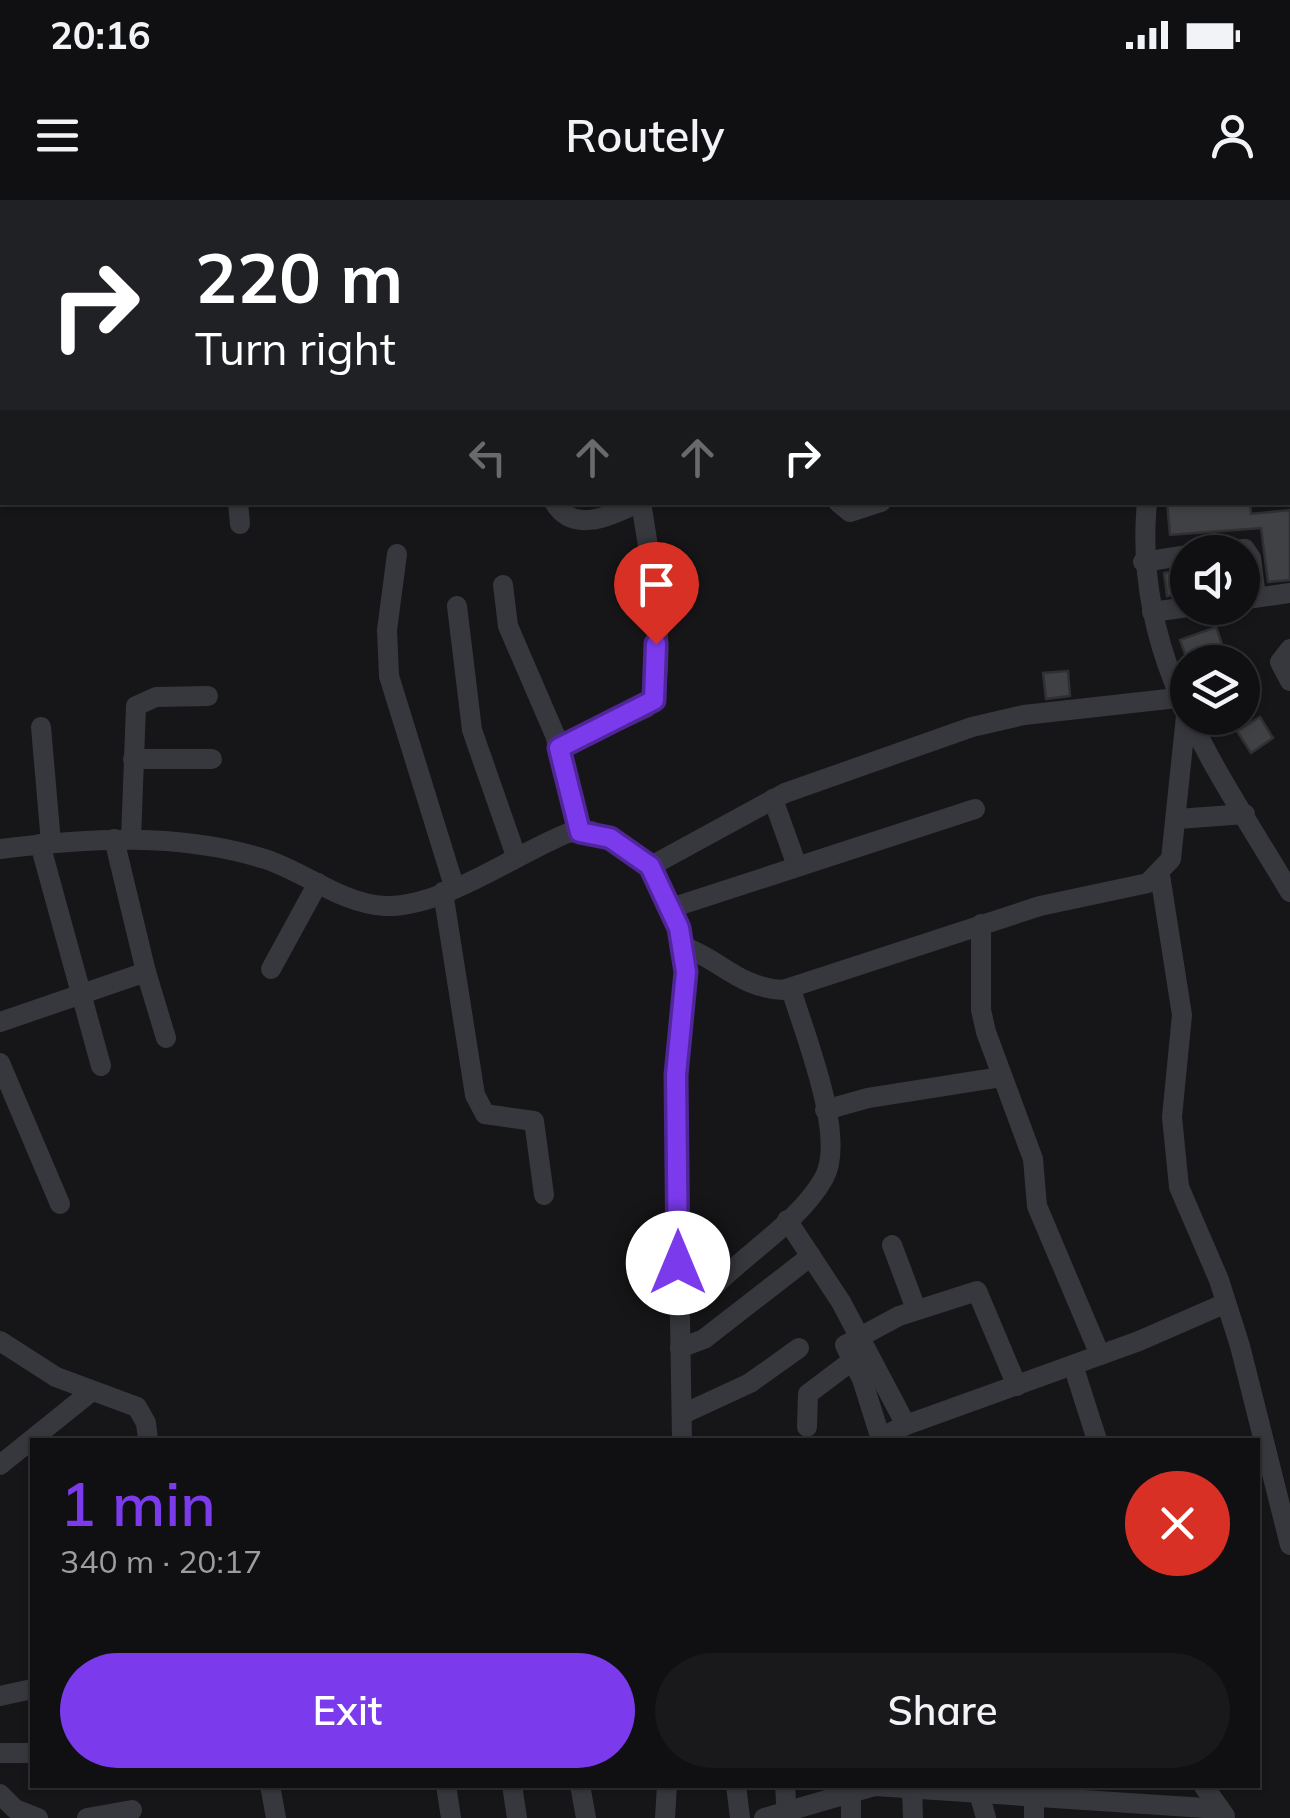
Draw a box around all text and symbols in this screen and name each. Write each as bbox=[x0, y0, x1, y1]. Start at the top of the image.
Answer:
text: 20:16 bbox=[50, 11, 151, 59]
text: Routely bbox=[565, 107, 725, 163]
icon: menu bbox=[30, 108, 85, 163]
icon: person bbox=[1205, 108, 1260, 163]
text: 220 m bbox=[195, 233, 403, 321]
icon: right bbox=[30, 240, 160, 370]
text: Turn right bbox=[195, 320, 396, 376]
icon: left bbox=[460, 430, 515, 485]
icon: ahead bbox=[565, 430, 620, 485]
icon: ahead bbox=[670, 430, 725, 485]
icon: right bbox=[775, 430, 830, 485]
map controls bbox=[1170, 535, 1260, 735]
button: sound bbox=[1170, 535, 1260, 625]
pin bbox=[614, 542, 699, 645]
icon: arrive bbox=[629, 557, 684, 612]
button: layers bbox=[1170, 645, 1260, 735]
position arrow bbox=[626, 1211, 730, 1315]
text: 1 min bbox=[60, 1466, 216, 1541]
button: close bbox=[1125, 1471, 1230, 1576]
text: 340 m · 20:17 bbox=[60, 1541, 262, 1581]
button: Exit bbox=[60, 1653, 635, 1768]
button: Share bbox=[655, 1653, 1230, 1768]

